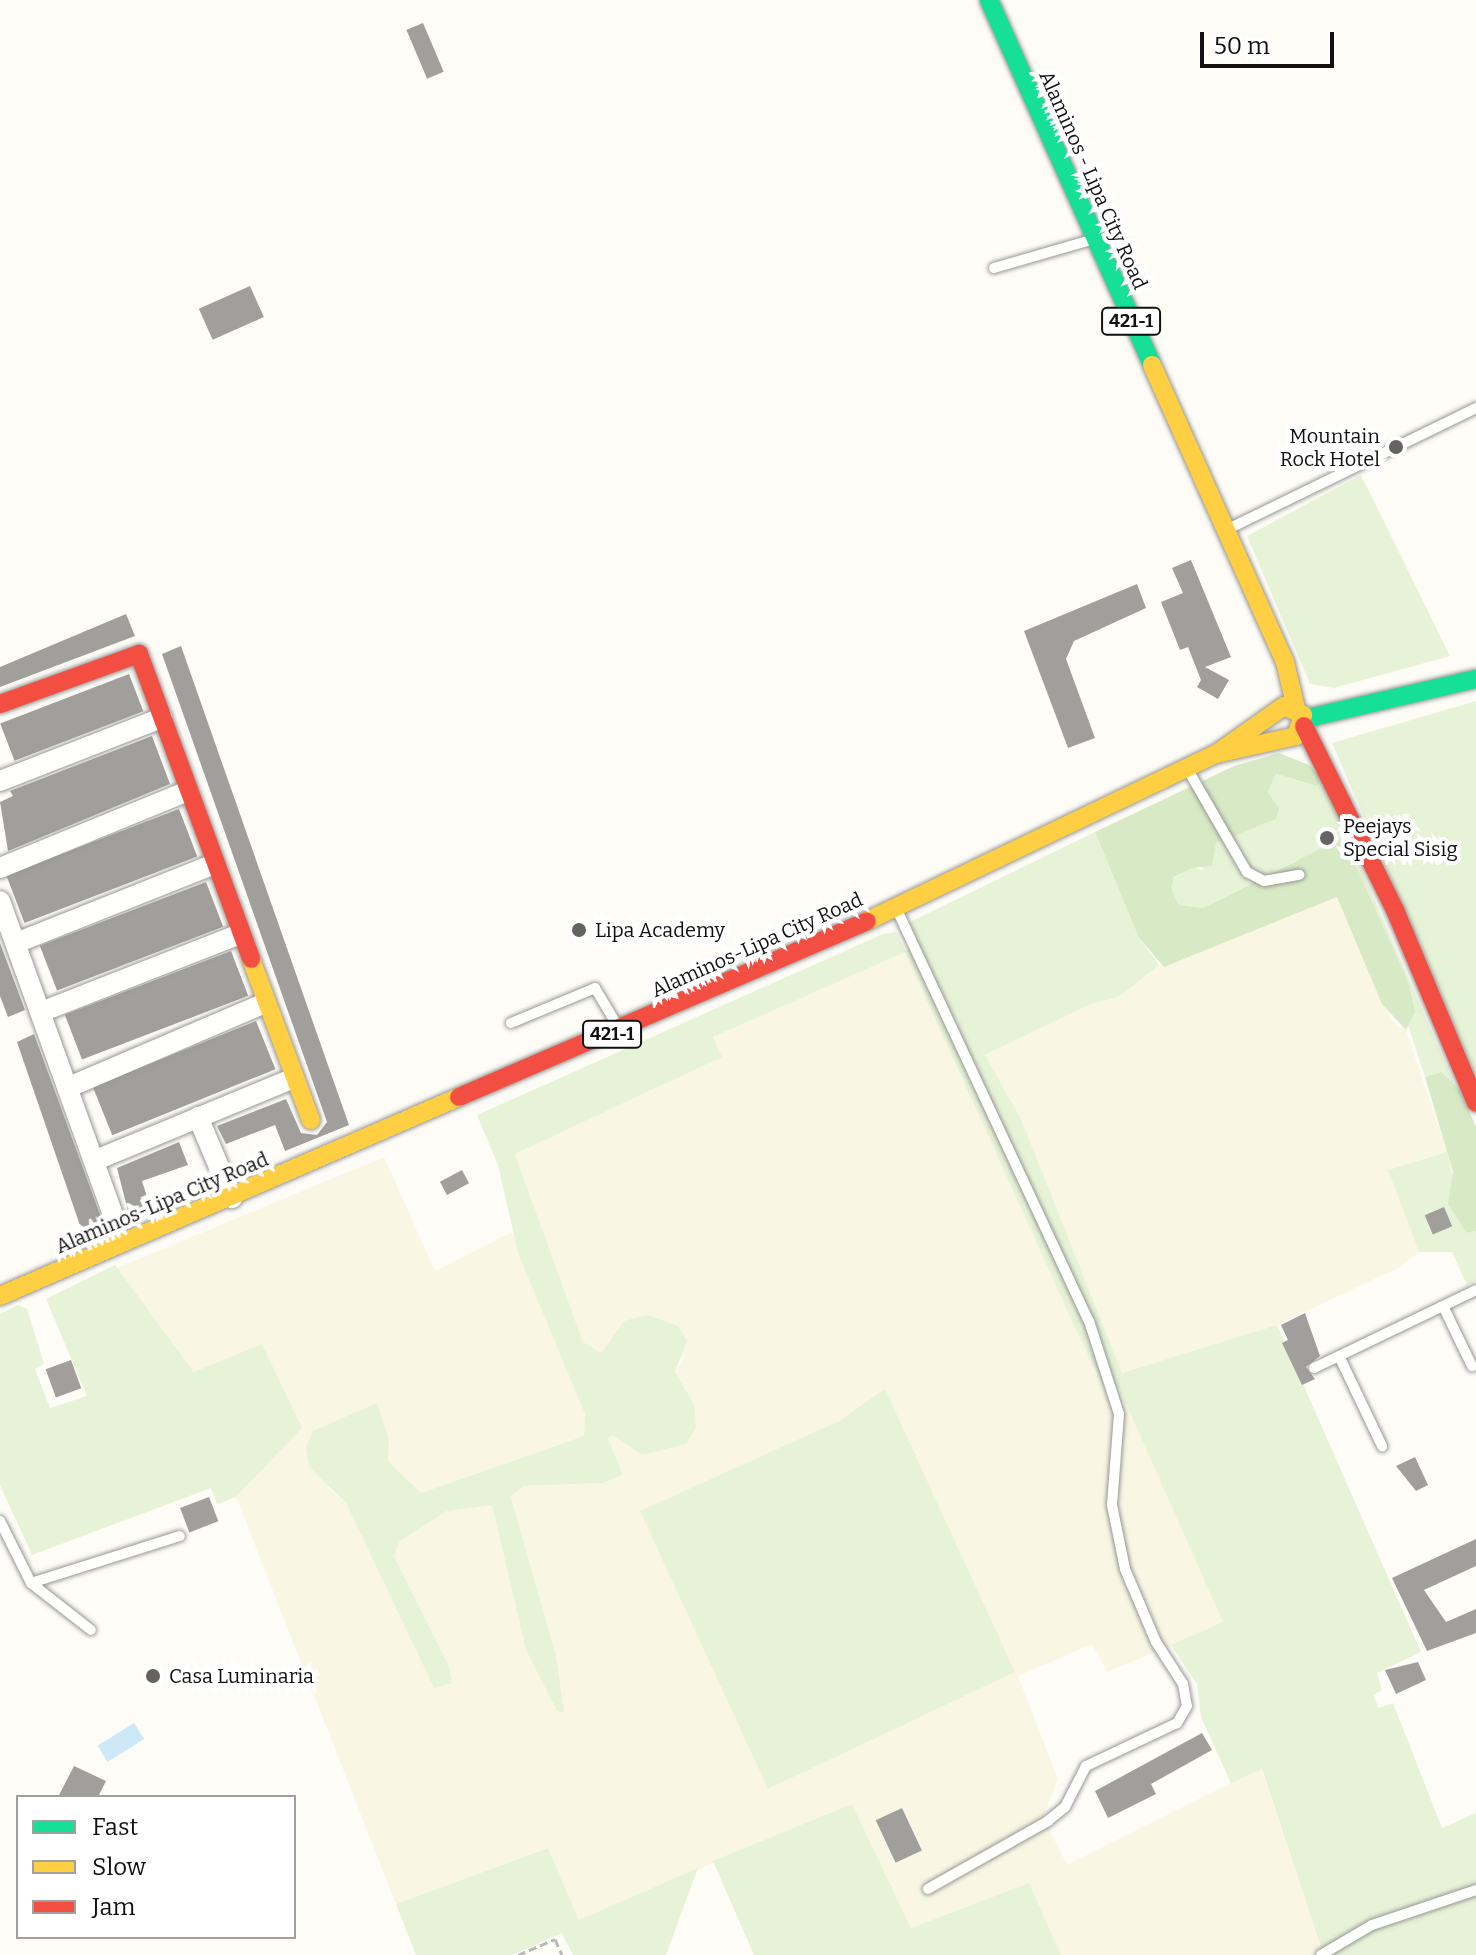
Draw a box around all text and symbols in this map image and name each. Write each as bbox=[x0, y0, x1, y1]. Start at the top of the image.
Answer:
scale bar bbox=[1204, 16, 1338, 66]
text: 50 m bbox=[1214, 32, 1270, 60]
street label: Alaminos - Lipa City Road bbox=[1034, 67, 1152, 293]
road number: 421-1 bbox=[1101, 307, 1161, 335]
place label: Mountain Rock Hotel bbox=[1280, 424, 1380, 471]
marker: Mountain Rock Hotel bbox=[1387, 438, 1405, 456]
place label: Peejays Special Sisig bbox=[1343, 814, 1458, 861]
marker: Peejays Special Sisig bbox=[1318, 829, 1336, 847]
street label: Alaminos-Lipa City Road bbox=[648, 888, 866, 1002]
place label: Lipa Academy bbox=[595, 918, 725, 942]
marker: Lipa Academy bbox=[570, 921, 588, 939]
road number: 421-1 bbox=[582, 1020, 642, 1048]
street label: Alaminos-Lipa City Road bbox=[52, 1147, 272, 1259]
place label: Casa Luminaria bbox=[169, 1664, 314, 1688]
marker: Casa Luminaria bbox=[144, 1667, 162, 1685]
legend bbox=[16, 1795, 296, 1939]
text: Fast bbox=[92, 1813, 138, 1841]
text: Slow bbox=[92, 1853, 146, 1881]
text: Jam bbox=[92, 1893, 135, 1921]

